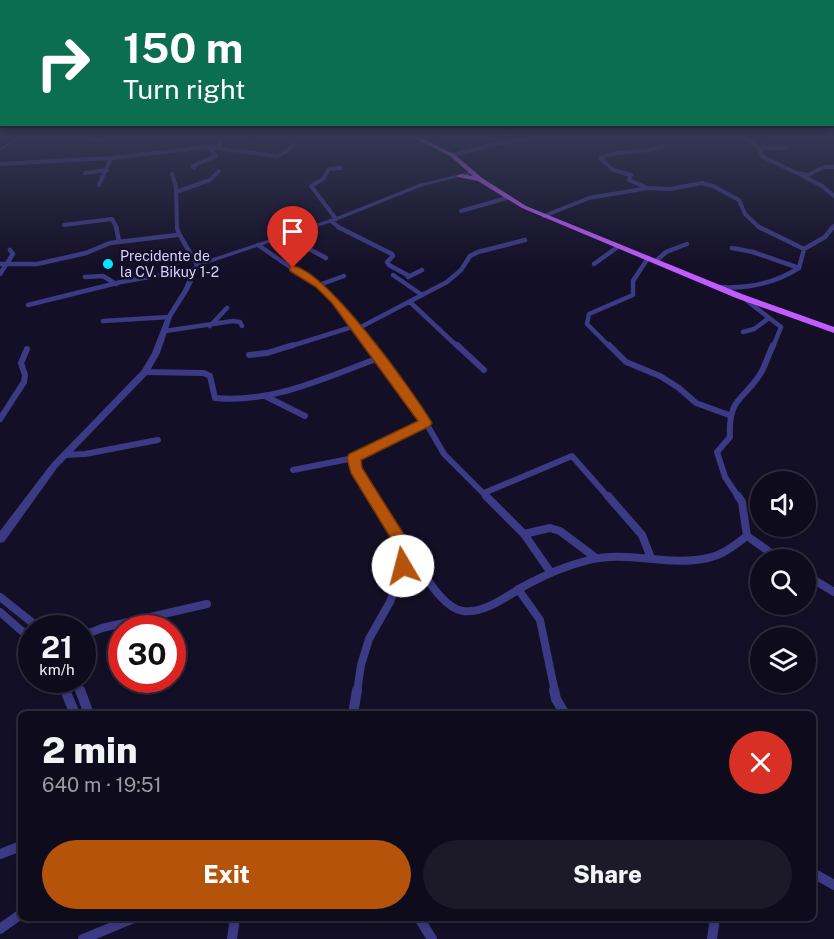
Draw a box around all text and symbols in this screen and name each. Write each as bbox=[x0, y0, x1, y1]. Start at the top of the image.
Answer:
text: 150 m bbox=[123, 23, 243, 72]
icon: right bbox=[24, 24, 102, 102]
text: Turn right bbox=[123, 73, 246, 105]
pin bbox=[267, 206, 318, 268]
icon: arrive bbox=[276, 215, 309, 248]
place label: Precidente de la CV. Bikuy 1-2 bbox=[120, 248, 219, 280]
marker: Precidente de la CV. Bikuy 1-2 bbox=[101, 257, 115, 271]
map controls bbox=[750, 471, 816, 693]
button: sound bbox=[750, 471, 816, 537]
position arrow bbox=[371, 534, 435, 598]
button: search bbox=[750, 549, 816, 615]
speed limit sign: 30 bbox=[108, 615, 186, 693]
button: layers bbox=[750, 627, 816, 693]
text: 21 bbox=[41, 629, 73, 665]
text: km/h bbox=[39, 661, 75, 678]
text: 2 min bbox=[42, 729, 138, 771]
button: close bbox=[729, 731, 792, 794]
text: 640 m · 19:51 bbox=[42, 773, 162, 797]
button: Exit bbox=[42, 840, 411, 909]
button: Share bbox=[423, 840, 792, 909]

